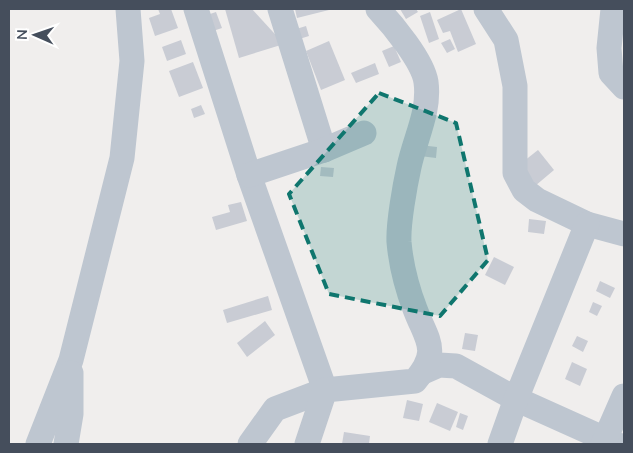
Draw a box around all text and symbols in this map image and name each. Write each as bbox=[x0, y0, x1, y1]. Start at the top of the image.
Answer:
north arrow bbox=[10, 10, 60, 60]
text: N bbox=[13, 29, 32, 40]

